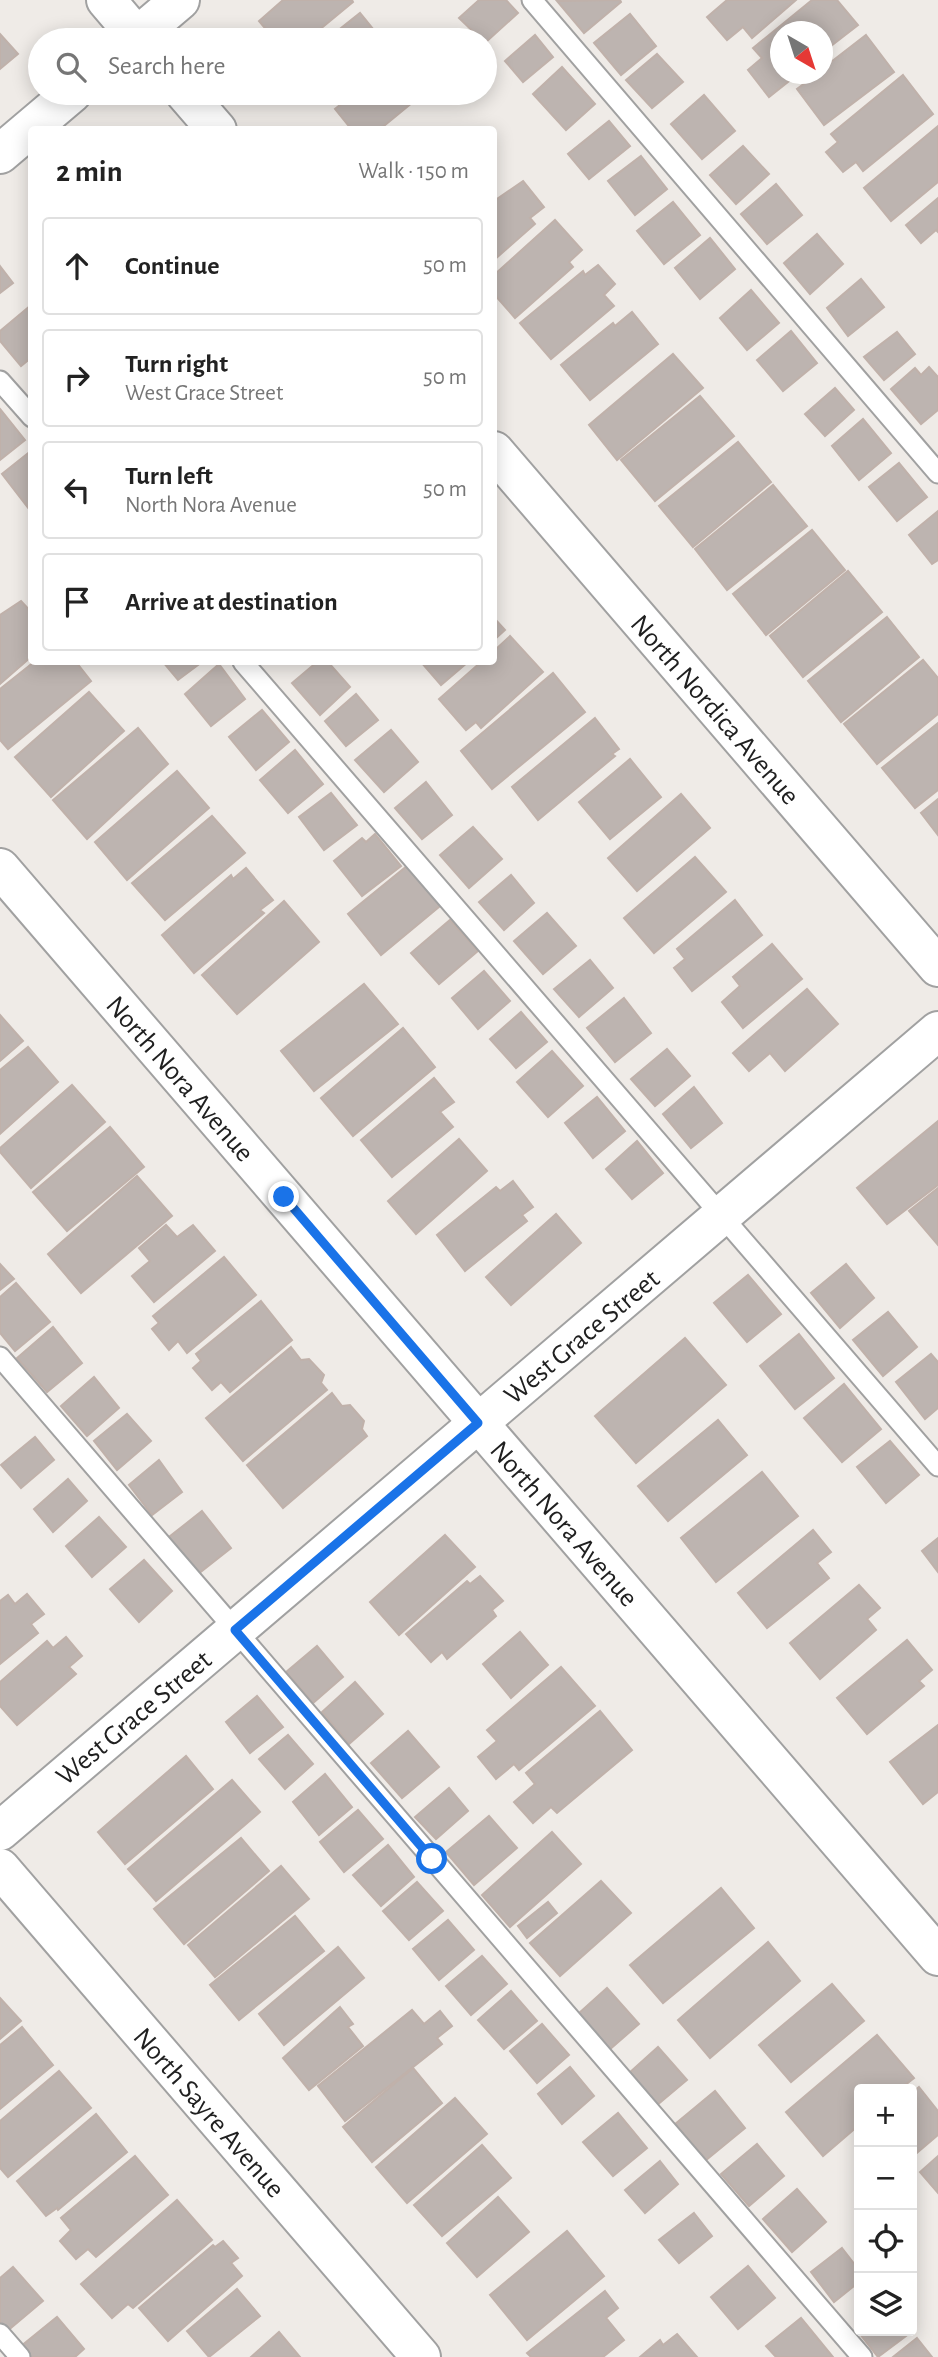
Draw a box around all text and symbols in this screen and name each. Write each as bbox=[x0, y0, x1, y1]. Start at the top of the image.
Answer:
north arrow bbox=[770, 21, 833, 84]
search box bbox=[28, 28, 497, 105]
icon: search bbox=[52, 48, 90, 86]
text: Search here bbox=[108, 53, 226, 79]
text: 2 min bbox=[56, 157, 123, 187]
text: Walk · 150 m bbox=[358, 160, 469, 183]
icon: ahead bbox=[58, 247, 96, 285]
text: Continue bbox=[125, 253, 220, 279]
text: 50 m bbox=[423, 254, 467, 277]
text: Turn right bbox=[125, 351, 228, 377]
icon: right bbox=[58, 359, 96, 397]
text: 50 m bbox=[423, 366, 467, 389]
text: West Grace Street bbox=[125, 382, 283, 405]
text: Turn left bbox=[125, 463, 213, 489]
icon: left bbox=[58, 471, 96, 509]
text: 50 m bbox=[423, 478, 467, 501]
text: North Nora Avenue bbox=[125, 494, 297, 517]
icon: arrive bbox=[58, 583, 96, 621]
text: Arrive at destination bbox=[125, 589, 338, 615]
street label: North Nordica Avenue bbox=[625, 610, 804, 811]
street label: North Nora Avenue bbox=[100, 991, 259, 1167]
route end bbox=[268, 1181, 299, 1212]
street label: West Grace Street bbox=[499, 1265, 665, 1410]
street label: North Nora Avenue bbox=[484, 1436, 643, 1612]
street label: West Grace Street bbox=[51, 1646, 217, 1791]
route start bbox=[416, 1843, 447, 1874]
street label: North Sayre Avenue bbox=[128, 2023, 289, 2203]
map controls bbox=[854, 2084, 917, 2336]
button: + bbox=[854, 2084, 917, 2147]
button: − bbox=[854, 2147, 917, 2210]
button: locate bbox=[854, 2210, 917, 2273]
button: layers bbox=[854, 2273, 917, 2336]

